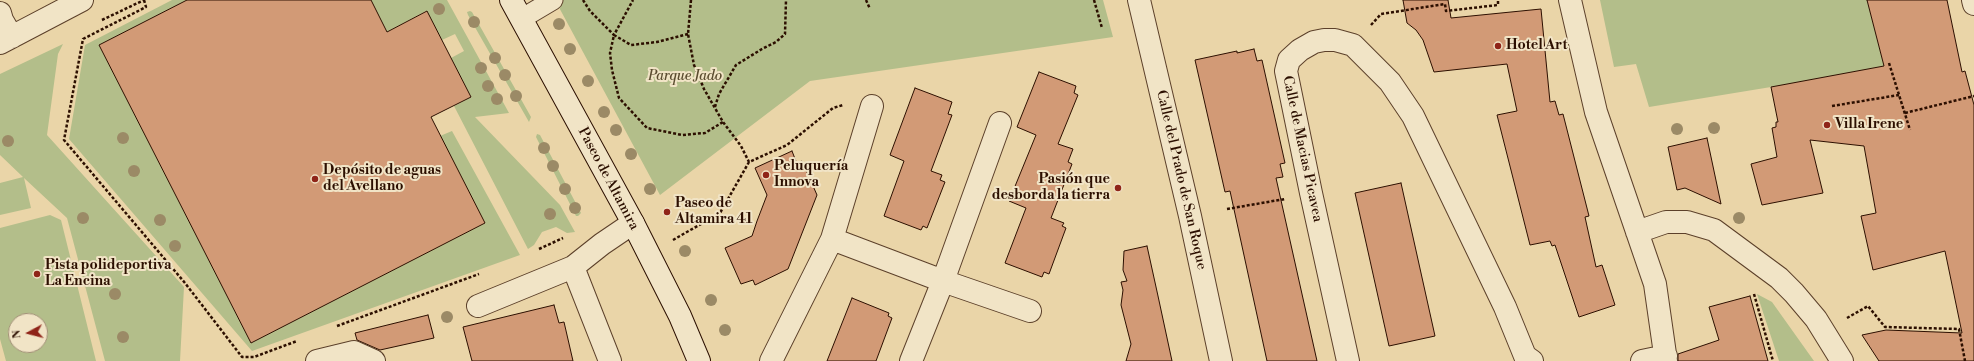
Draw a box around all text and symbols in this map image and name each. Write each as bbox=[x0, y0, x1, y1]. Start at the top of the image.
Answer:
place label: Hotel Art bbox=[1506, 38, 1567, 54]
marker: Hotel Art bbox=[1493, 41, 1503, 51]
park label: Parque Jado bbox=[648, 69, 722, 85]
street label: Calle de Macias Picavea bbox=[1278, 74, 1326, 224]
street label: Calle del Prado de San Roque bbox=[1152, 89, 1210, 271]
place label: Villa Irene bbox=[1835, 117, 1903, 133]
marker: Villa Irene bbox=[1822, 120, 1832, 130]
street label: Paseo de Altamira bbox=[574, 125, 642, 233]
place label: Peluquería Innova bbox=[774, 159, 848, 192]
place label: Depósito de aguas del Avellano bbox=[323, 163, 441, 196]
marker: Peluquería Innova bbox=[761, 170, 771, 180]
place label: Pasión que desborda la tierra bbox=[992, 172, 1110, 204]
marker: Depósito de aguas del Avellano bbox=[310, 174, 320, 184]
marker: Pasión que desborda la tierra bbox=[1113, 183, 1123, 193]
place label: Paseo de Altamira 41 bbox=[675, 196, 752, 228]
marker: Paseo de Altamira 41 bbox=[662, 207, 672, 217]
place label: Pista polideportiva La Encina bbox=[45, 258, 172, 290]
marker: Pista polideportiva La Encina bbox=[32, 269, 42, 279]
north arrow bbox=[8, 313, 48, 353]
text: N bbox=[10, 329, 25, 340]

